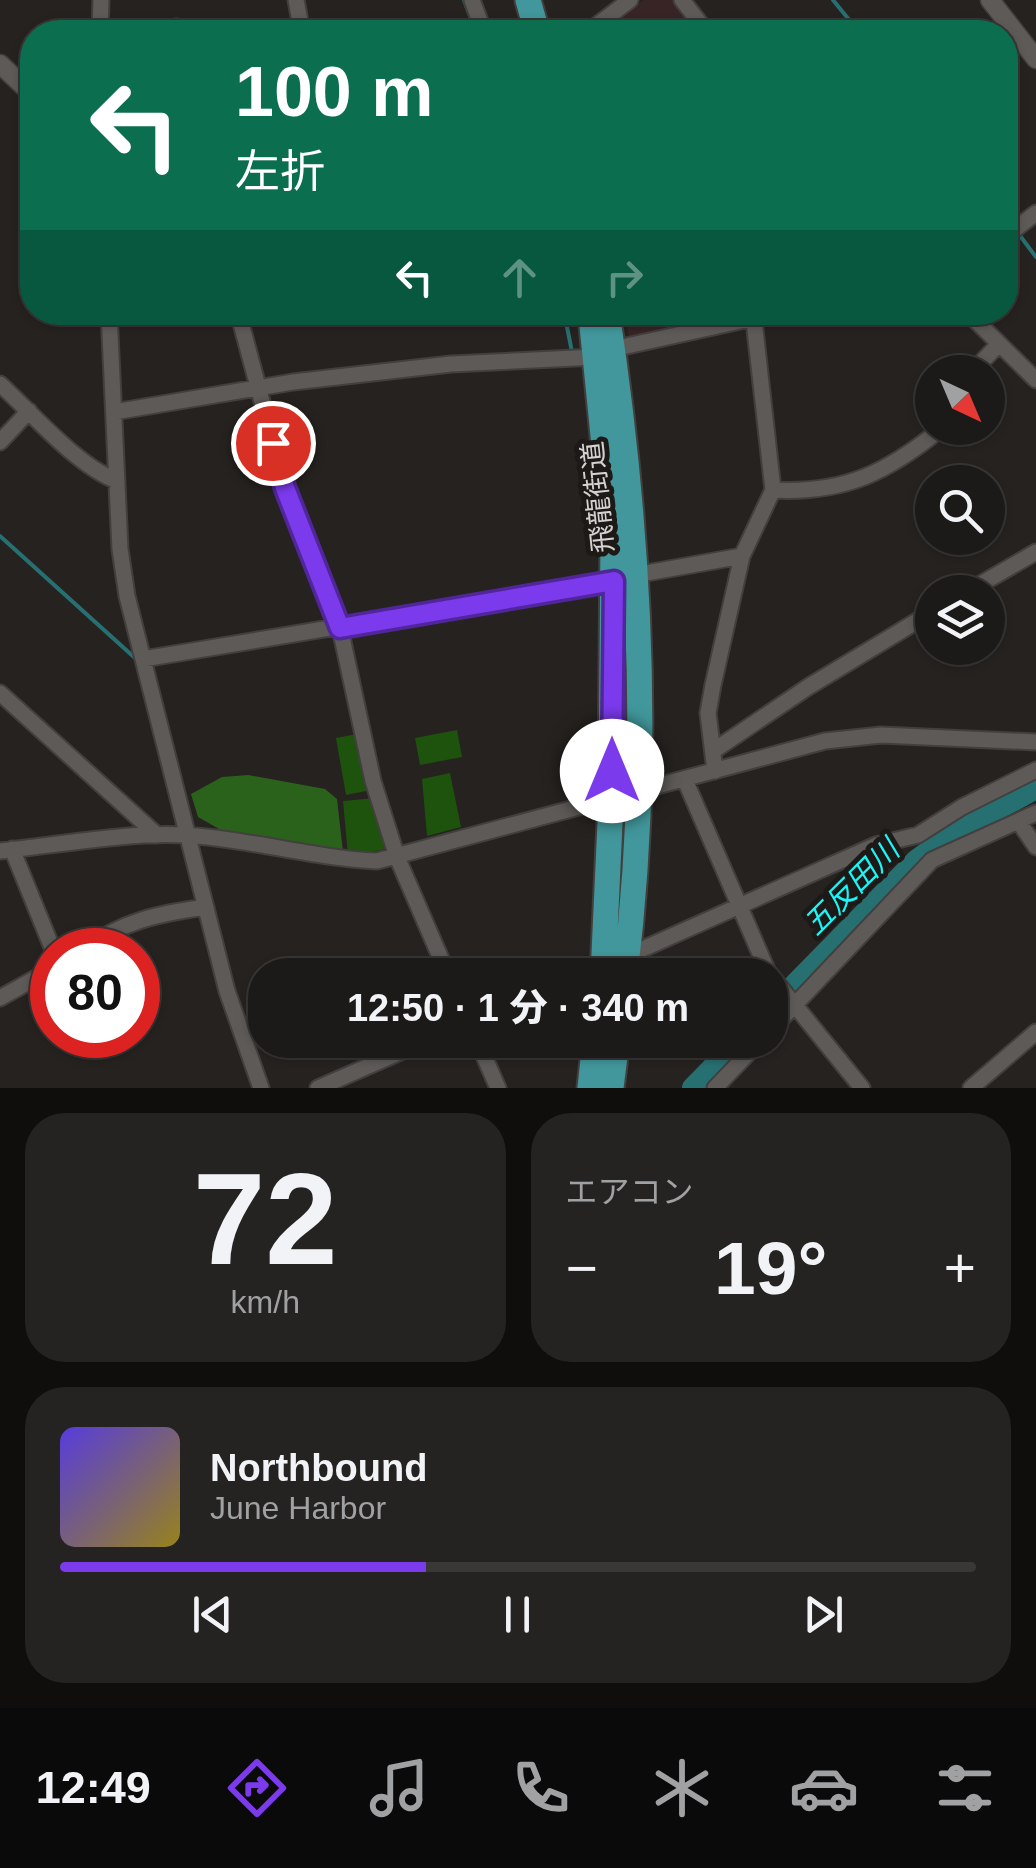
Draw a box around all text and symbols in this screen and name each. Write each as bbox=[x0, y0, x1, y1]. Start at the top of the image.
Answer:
text: 100 m bbox=[235, 53, 433, 131]
icon: left bbox=[70, 60, 200, 190]
text: 左折 bbox=[235, 146, 325, 197]
icon: left bbox=[387, 250, 442, 305]
icon: ahead bbox=[492, 250, 547, 305]
icon: right bbox=[597, 250, 652, 305]
north arrow bbox=[915, 355, 1005, 445]
map controls bbox=[915, 355, 1005, 665]
pin bbox=[231, 401, 316, 486]
icon: arrive bbox=[246, 416, 301, 471]
street label: 飛龍街道 bbox=[577, 440, 619, 554]
button: search bbox=[915, 465, 1005, 555]
button: layers bbox=[915, 575, 1005, 665]
position arrow bbox=[560, 719, 664, 823]
water label: 五反田川 bbox=[797, 831, 907, 941]
speed limit sign: 80 bbox=[30, 928, 160, 1058]
text: 12:50 · 1 分 · 340 m bbox=[347, 987, 689, 1029]
text: 72 bbox=[193, 1146, 338, 1292]
text: エアコン bbox=[566, 1174, 694, 1210]
text: 19° bbox=[714, 1226, 827, 1310]
text: − bbox=[566, 1237, 598, 1299]
text: + bbox=[944, 1237, 976, 1299]
text: km/h bbox=[231, 1284, 300, 1320]
text: Northbound bbox=[210, 1447, 427, 1489]
text: June Harbor bbox=[210, 1490, 386, 1526]
icon: previous bbox=[185, 1587, 240, 1642]
icon: pause bbox=[490, 1587, 545, 1642]
icon: next bbox=[796, 1587, 851, 1642]
icon: directions bbox=[222, 1753, 292, 1823]
icon: music bbox=[364, 1753, 434, 1823]
icon: phone bbox=[506, 1753, 576, 1823]
icon: climate bbox=[647, 1753, 717, 1823]
icon: car bbox=[789, 1753, 859, 1823]
icon: filters bbox=[930, 1753, 1000, 1823]
text: 12:49 bbox=[36, 1762, 151, 1813]

